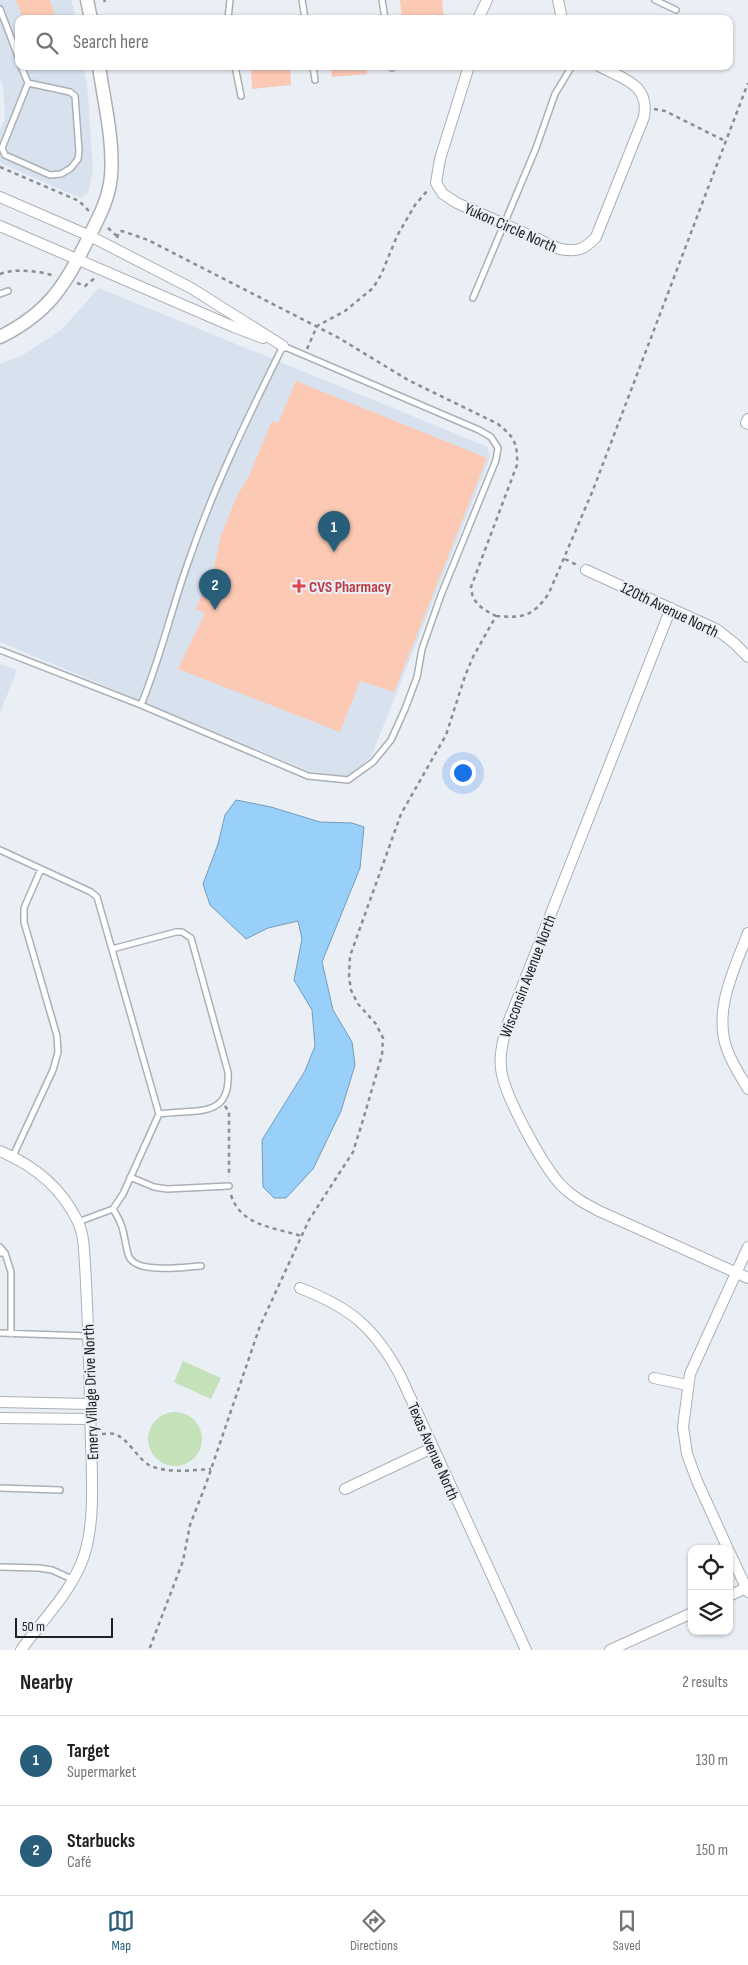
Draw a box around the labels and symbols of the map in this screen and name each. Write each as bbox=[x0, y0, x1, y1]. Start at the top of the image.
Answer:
street label: Yukon Circle North bbox=[461, 199, 560, 257]
pin: 1 bbox=[318, 511, 350, 552]
pin: 2 bbox=[199, 569, 231, 610]
place label: CVS Pharmacy bbox=[309, 578, 391, 597]
street label: 120th Avenue North bbox=[617, 578, 721, 642]
marker: CVS Pharmacy bbox=[293, 580, 305, 592]
your location bbox=[450, 760, 476, 786]
street label: Wisconsin Avenue North bbox=[496, 912, 561, 1041]
street label: Emery Village Drive North bbox=[80, 1324, 103, 1460]
street label: Texas Avenue North bbox=[403, 1400, 463, 1503]
scale bar bbox=[15, 1615, 112, 1638]

